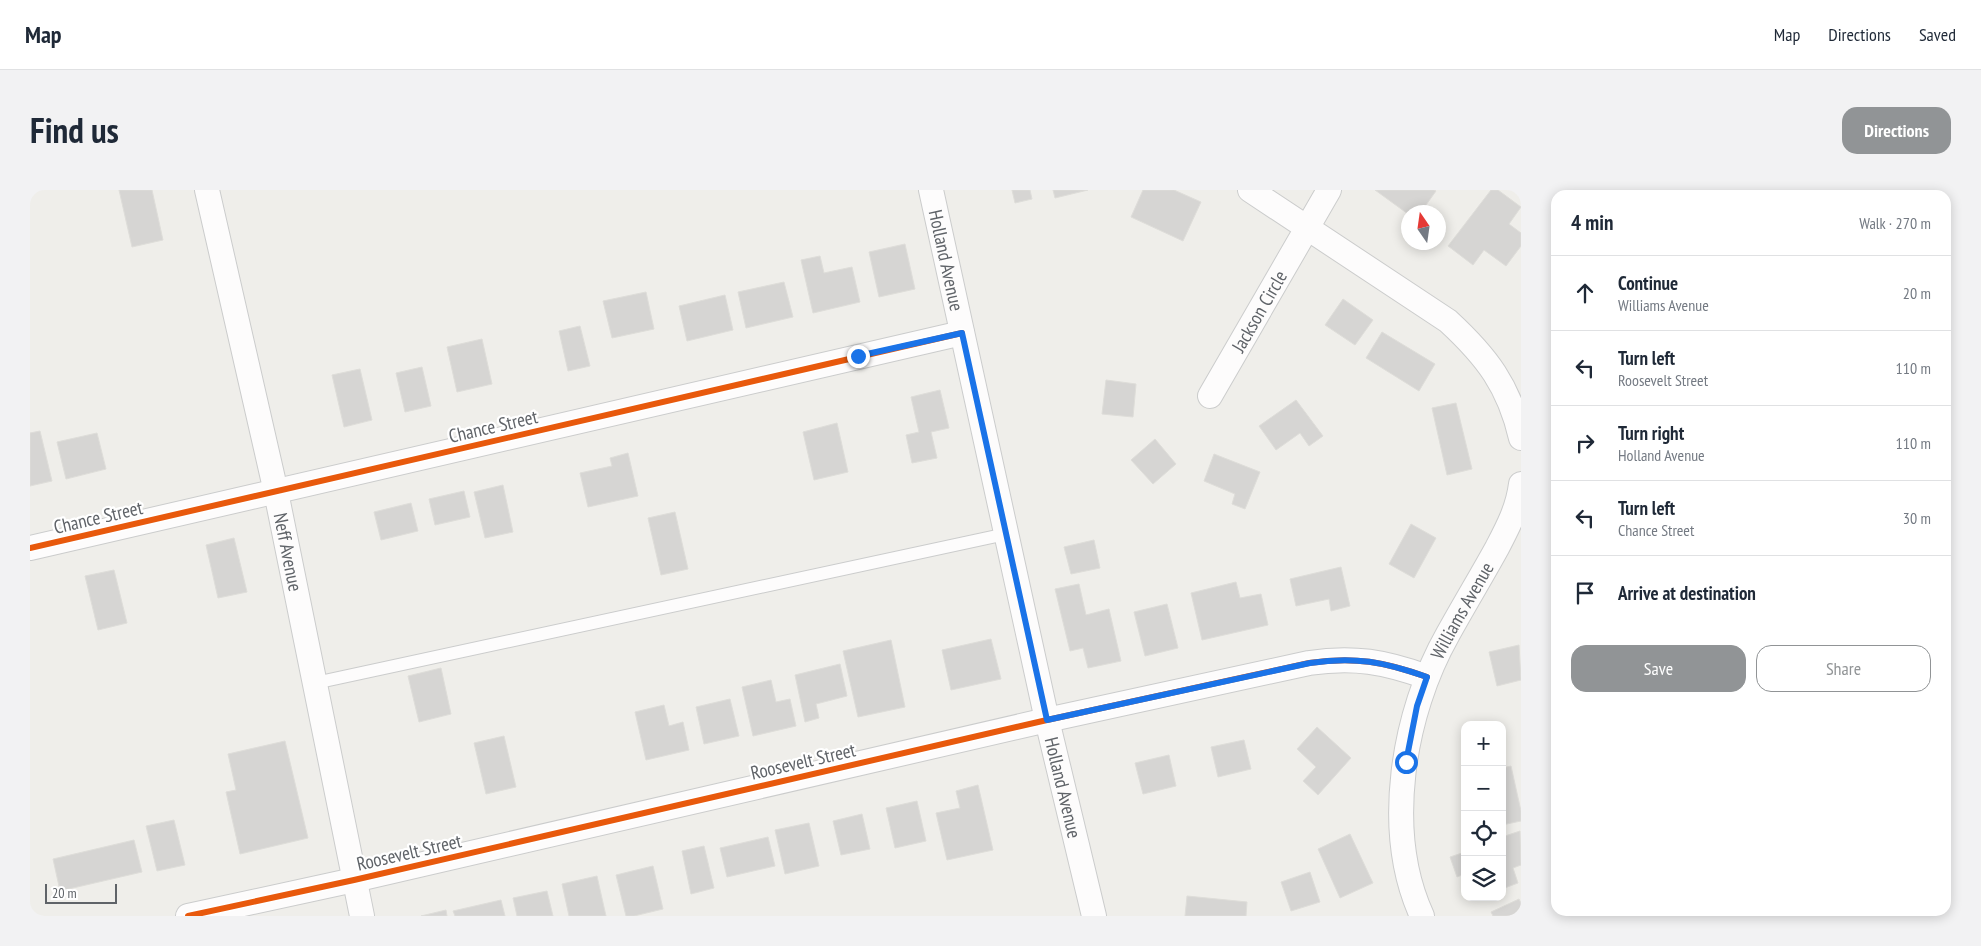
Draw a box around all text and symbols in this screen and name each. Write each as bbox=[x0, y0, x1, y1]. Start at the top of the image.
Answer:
text: Map bbox=[25, 19, 62, 50]
text: Map bbox=[1774, 23, 1800, 46]
text: Directions bbox=[1828, 23, 1891, 46]
text: Saved bbox=[1919, 23, 1956, 46]
text: Find us bbox=[30, 107, 119, 153]
button: Directions bbox=[1842, 107, 1951, 154]
north arrow bbox=[1401, 205, 1446, 250]
street label: Holland Avenue bbox=[924, 207, 969, 313]
text: 4 min bbox=[1571, 209, 1613, 236]
text: Walk · 270 m bbox=[1859, 213, 1931, 233]
street label: Jackson Circle bbox=[1225, 266, 1292, 357]
text: Continue bbox=[1618, 271, 1678, 295]
icon: ahead bbox=[1571, 279, 1599, 307]
text: 20 m bbox=[1903, 283, 1931, 303]
text: Williams Avenue bbox=[1618, 295, 1709, 315]
route end bbox=[847, 345, 870, 368]
text: Turn left bbox=[1618, 346, 1675, 370]
icon: left bbox=[1571, 354, 1599, 382]
text: 110 m bbox=[1896, 358, 1931, 378]
text: Roosevelt Street bbox=[1618, 370, 1708, 390]
street label: Chance Street bbox=[446, 404, 541, 448]
text: Turn right bbox=[1618, 421, 1684, 445]
icon: right bbox=[1571, 429, 1599, 457]
text: 110 m bbox=[1896, 433, 1931, 453]
text: Holland Avenue bbox=[1618, 445, 1705, 465]
street label: Chance Street bbox=[51, 495, 146, 539]
text: Turn left bbox=[1618, 496, 1675, 520]
icon: left bbox=[1571, 504, 1599, 532]
text: 30 m bbox=[1903, 508, 1931, 528]
street label: Neff Avenue bbox=[269, 511, 308, 593]
text: Chance Street bbox=[1618, 520, 1694, 540]
street label: Williams Avenue bbox=[1425, 558, 1499, 663]
icon: arrive bbox=[1571, 579, 1599, 607]
text: Arrive at destination bbox=[1618, 581, 1756, 605]
button: Save bbox=[1571, 645, 1746, 692]
button: Share bbox=[1756, 645, 1931, 692]
map controls bbox=[1461, 721, 1506, 901]
button: + bbox=[1461, 721, 1506, 766]
street label: Holland Avenue bbox=[1040, 735, 1087, 841]
street label: Roosevelt Street bbox=[748, 737, 859, 785]
route start bbox=[1395, 751, 1418, 774]
button: − bbox=[1461, 766, 1506, 811]
button: locate bbox=[1461, 811, 1506, 856]
street label: Roosevelt Street bbox=[354, 828, 465, 876]
button: layers bbox=[1461, 856, 1506, 901]
scale bar bbox=[45, 881, 118, 904]
text: 20 m bbox=[52, 884, 77, 902]

